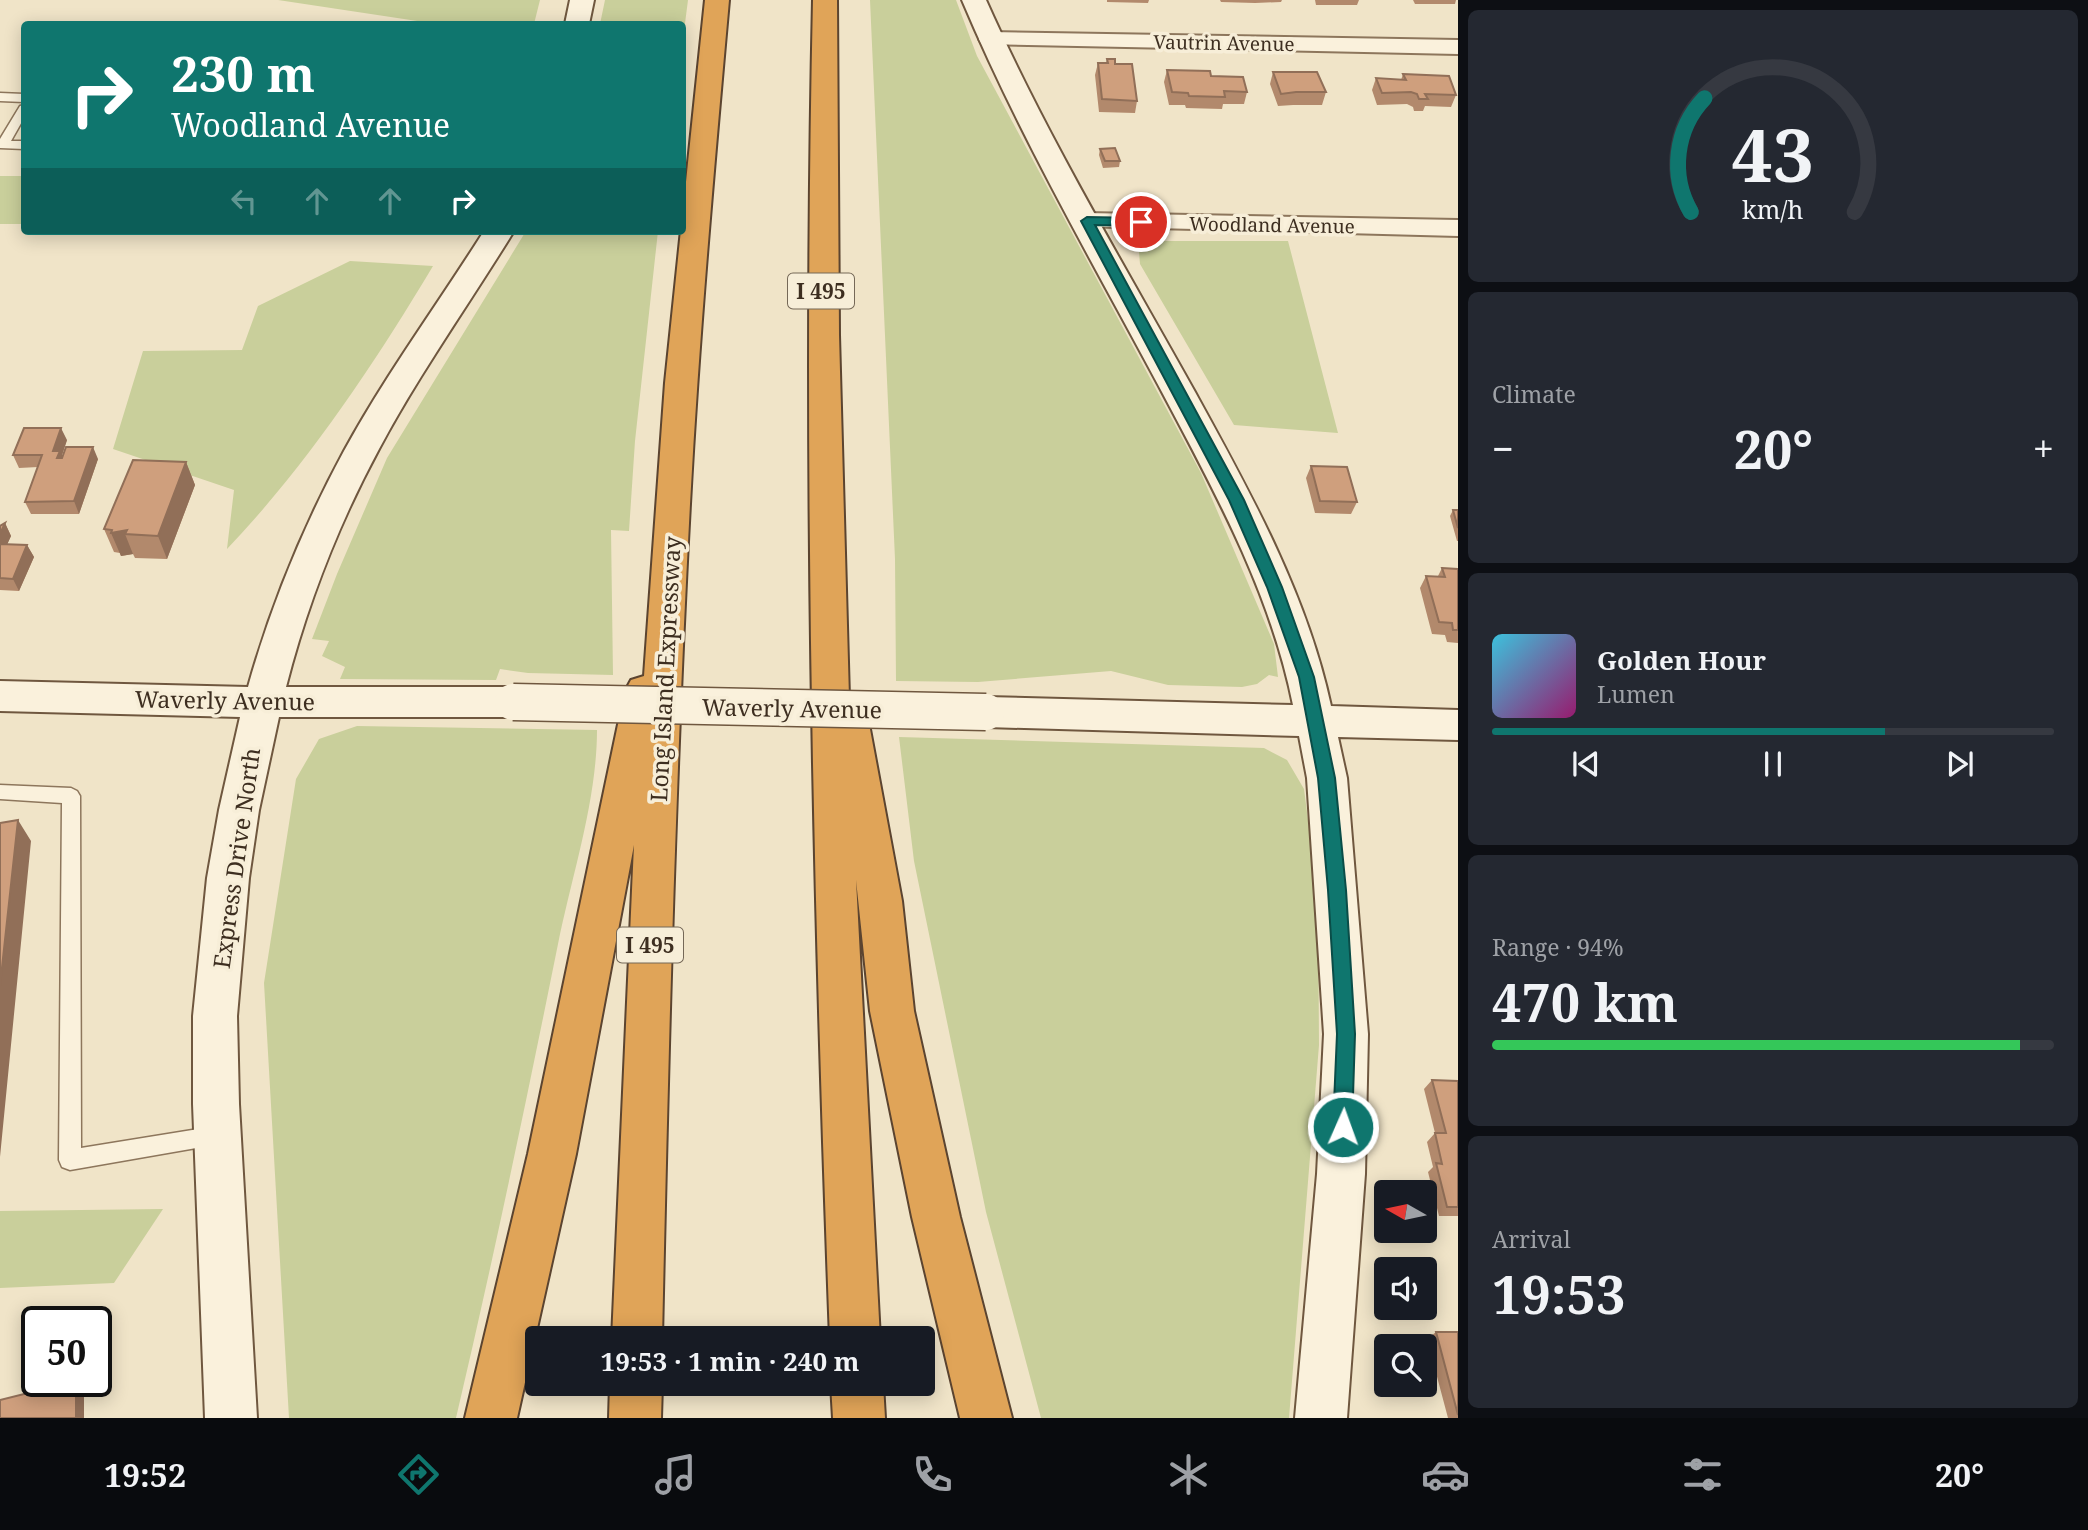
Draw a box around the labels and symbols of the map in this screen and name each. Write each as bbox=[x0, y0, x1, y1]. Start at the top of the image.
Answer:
street label: Vautrin Avenue bbox=[1153, 29, 1295, 57]
pin bbox=[1111, 192, 1171, 252]
street label: Woodland Avenue bbox=[1189, 211, 1355, 239]
road number: I 495 bbox=[788, 274, 854, 308]
street label: Long Island Expressway bbox=[642, 536, 688, 802]
street label: Waverly Avenue bbox=[135, 682, 315, 718]
street label: Waverly Avenue bbox=[702, 690, 882, 726]
street label: Express Drive North bbox=[205, 746, 267, 970]
road number: I 495 bbox=[617, 928, 683, 962]
position arrow bbox=[1306, 1090, 1380, 1164]
north arrow bbox=[1374, 1180, 1437, 1242]
speed limit sign: 50 bbox=[21, 1306, 112, 1397]

